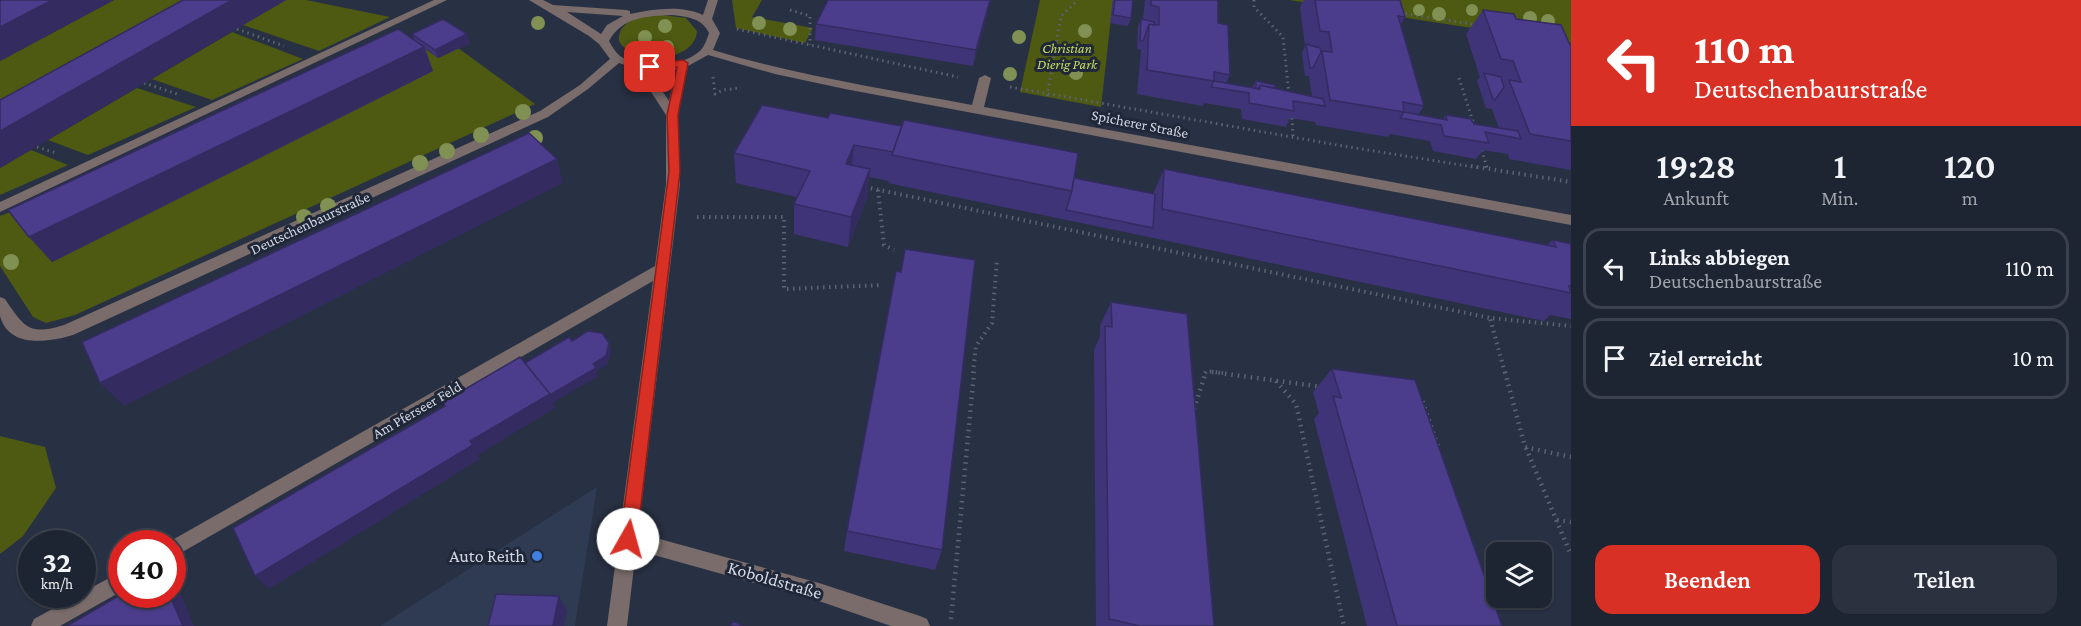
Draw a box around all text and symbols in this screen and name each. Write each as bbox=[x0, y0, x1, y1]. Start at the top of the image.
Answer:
icon: left bbox=[1595, 24, 1673, 102]
text: 110 m bbox=[1694, 25, 1795, 72]
park label: Christian Dierig Park bbox=[1037, 40, 1098, 72]
pin bbox=[624, 41, 675, 92]
icon: arrive bbox=[633, 50, 666, 83]
text: Deutschenbaurstraße bbox=[1694, 74, 1927, 104]
street label: Spicherer Straße bbox=[1090, 107, 1190, 142]
text: 19:28 bbox=[1656, 146, 1736, 186]
text: 1 bbox=[1833, 146, 1846, 186]
text: 120 bbox=[1944, 146, 1996, 186]
text: Ankunft bbox=[1663, 187, 1729, 209]
text: Min. bbox=[1821, 187, 1858, 209]
text: m bbox=[1962, 187, 1978, 209]
street label: Deutschenbaurstraße bbox=[248, 188, 373, 258]
text: Links abbiegen bbox=[1649, 245, 1790, 270]
icon: left bbox=[1598, 252, 1631, 285]
text: 110 m bbox=[2005, 256, 2054, 281]
text: Deutschenbaurstraße bbox=[1649, 270, 1822, 292]
icon: arrive bbox=[1598, 342, 1631, 375]
text: Ziel erreicht bbox=[1649, 346, 1762, 371]
text: 10 m bbox=[2012, 346, 2054, 371]
street label: Am Pferseer Feld bbox=[370, 378, 464, 442]
position arrow bbox=[596, 507, 660, 571]
speed limit sign: 40 bbox=[108, 530, 186, 608]
map controls bbox=[1486, 542, 1552, 608]
button: layers bbox=[1486, 542, 1552, 608]
text: 32 bbox=[42, 545, 72, 578]
button: Beenden bbox=[1595, 545, 1820, 614]
button: Teilen bbox=[1832, 545, 2057, 614]
place label: Auto Reith bbox=[449, 546, 525, 566]
marker: Auto Reith bbox=[530, 549, 544, 563]
street label: Koboldstraße bbox=[726, 557, 824, 603]
text: km/h bbox=[41, 576, 73, 592]

